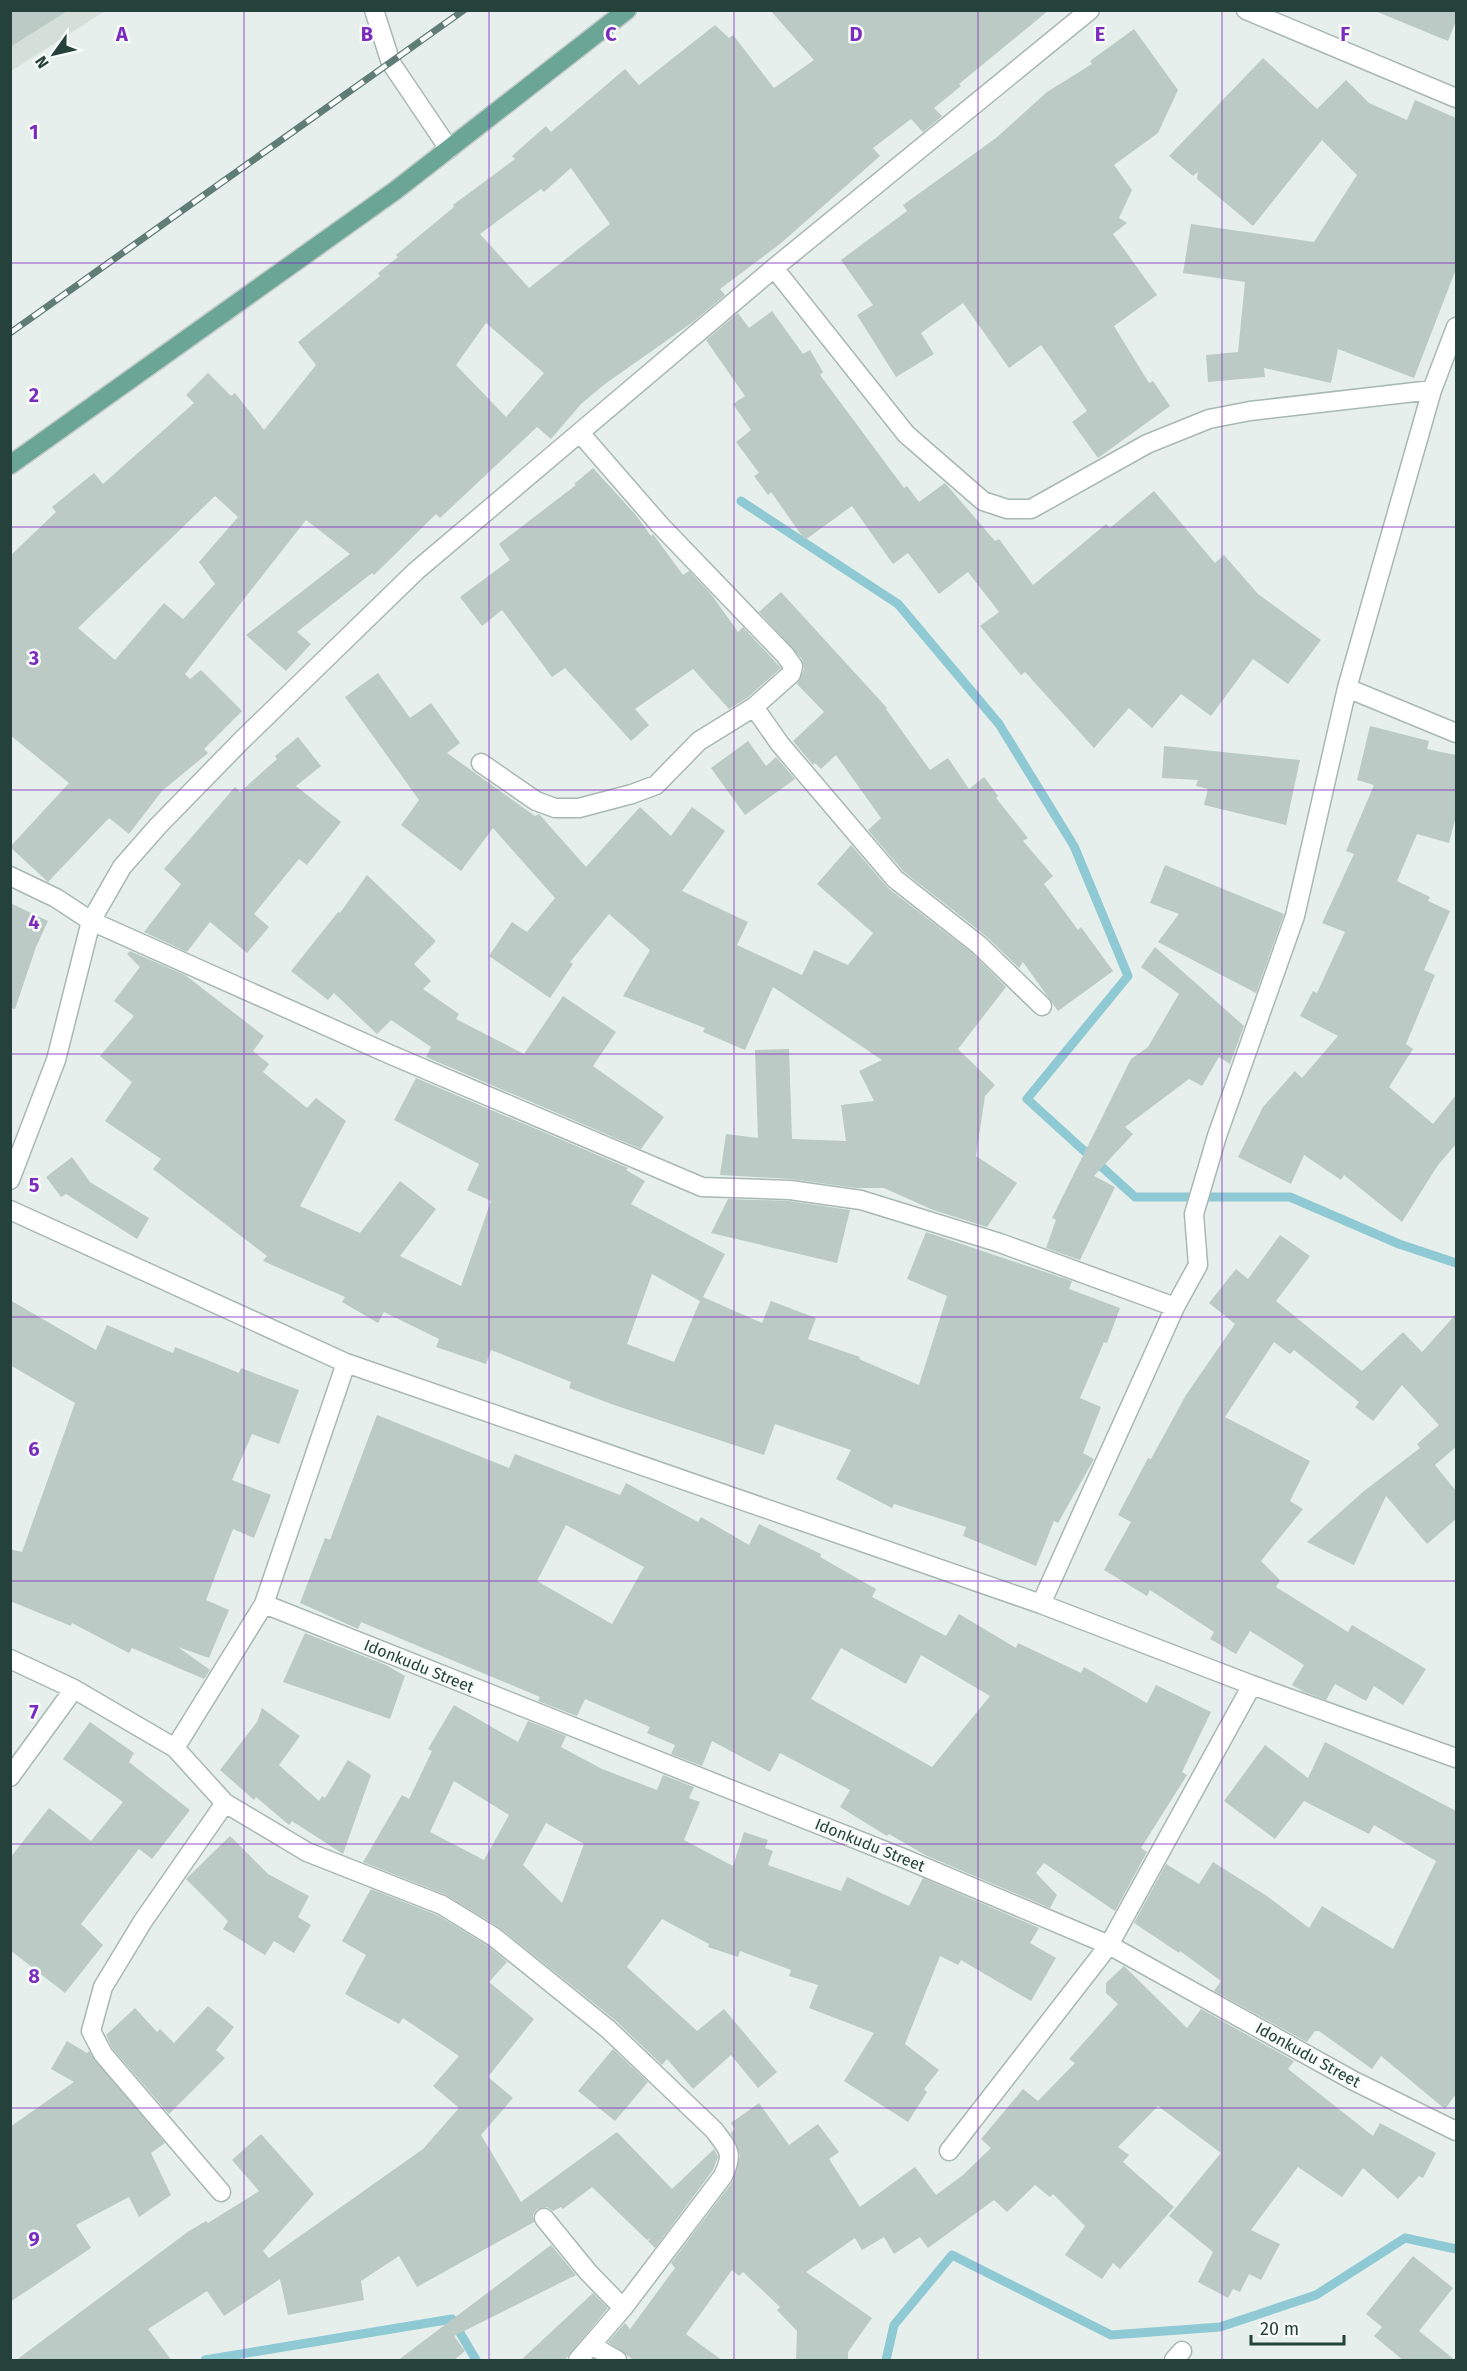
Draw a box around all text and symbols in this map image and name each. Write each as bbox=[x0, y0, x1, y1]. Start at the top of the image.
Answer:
text: A bbox=[115, 22, 129, 46]
text: B bbox=[361, 22, 373, 46]
text: C bbox=[605, 22, 617, 46]
text: D bbox=[849, 22, 863, 46]
text: E bbox=[1095, 22, 1105, 46]
text: F bbox=[1340, 22, 1350, 46]
north arrow bbox=[24, 24, 84, 84]
text: N bbox=[31, 52, 53, 72]
text: 1 bbox=[29, 120, 39, 144]
text: 2 bbox=[29, 383, 39, 407]
text: 3 bbox=[28, 646, 39, 670]
text: 4 bbox=[28, 910, 40, 934]
text: 5 bbox=[29, 1173, 40, 1197]
text: 6 bbox=[28, 1437, 40, 1461]
street label: Idonkudu Street bbox=[361, 1635, 477, 1697]
text: 7 bbox=[29, 1700, 39, 1724]
street label: Idonkudu Street bbox=[812, 1814, 928, 1876]
text: 8 bbox=[28, 1964, 40, 1988]
street label: Idonkudu Street bbox=[1252, 2018, 1364, 2092]
text: 9 bbox=[28, 2227, 40, 2251]
scale bar bbox=[1251, 2308, 1344, 2346]
text: 20 m bbox=[1260, 2318, 1299, 2340]

